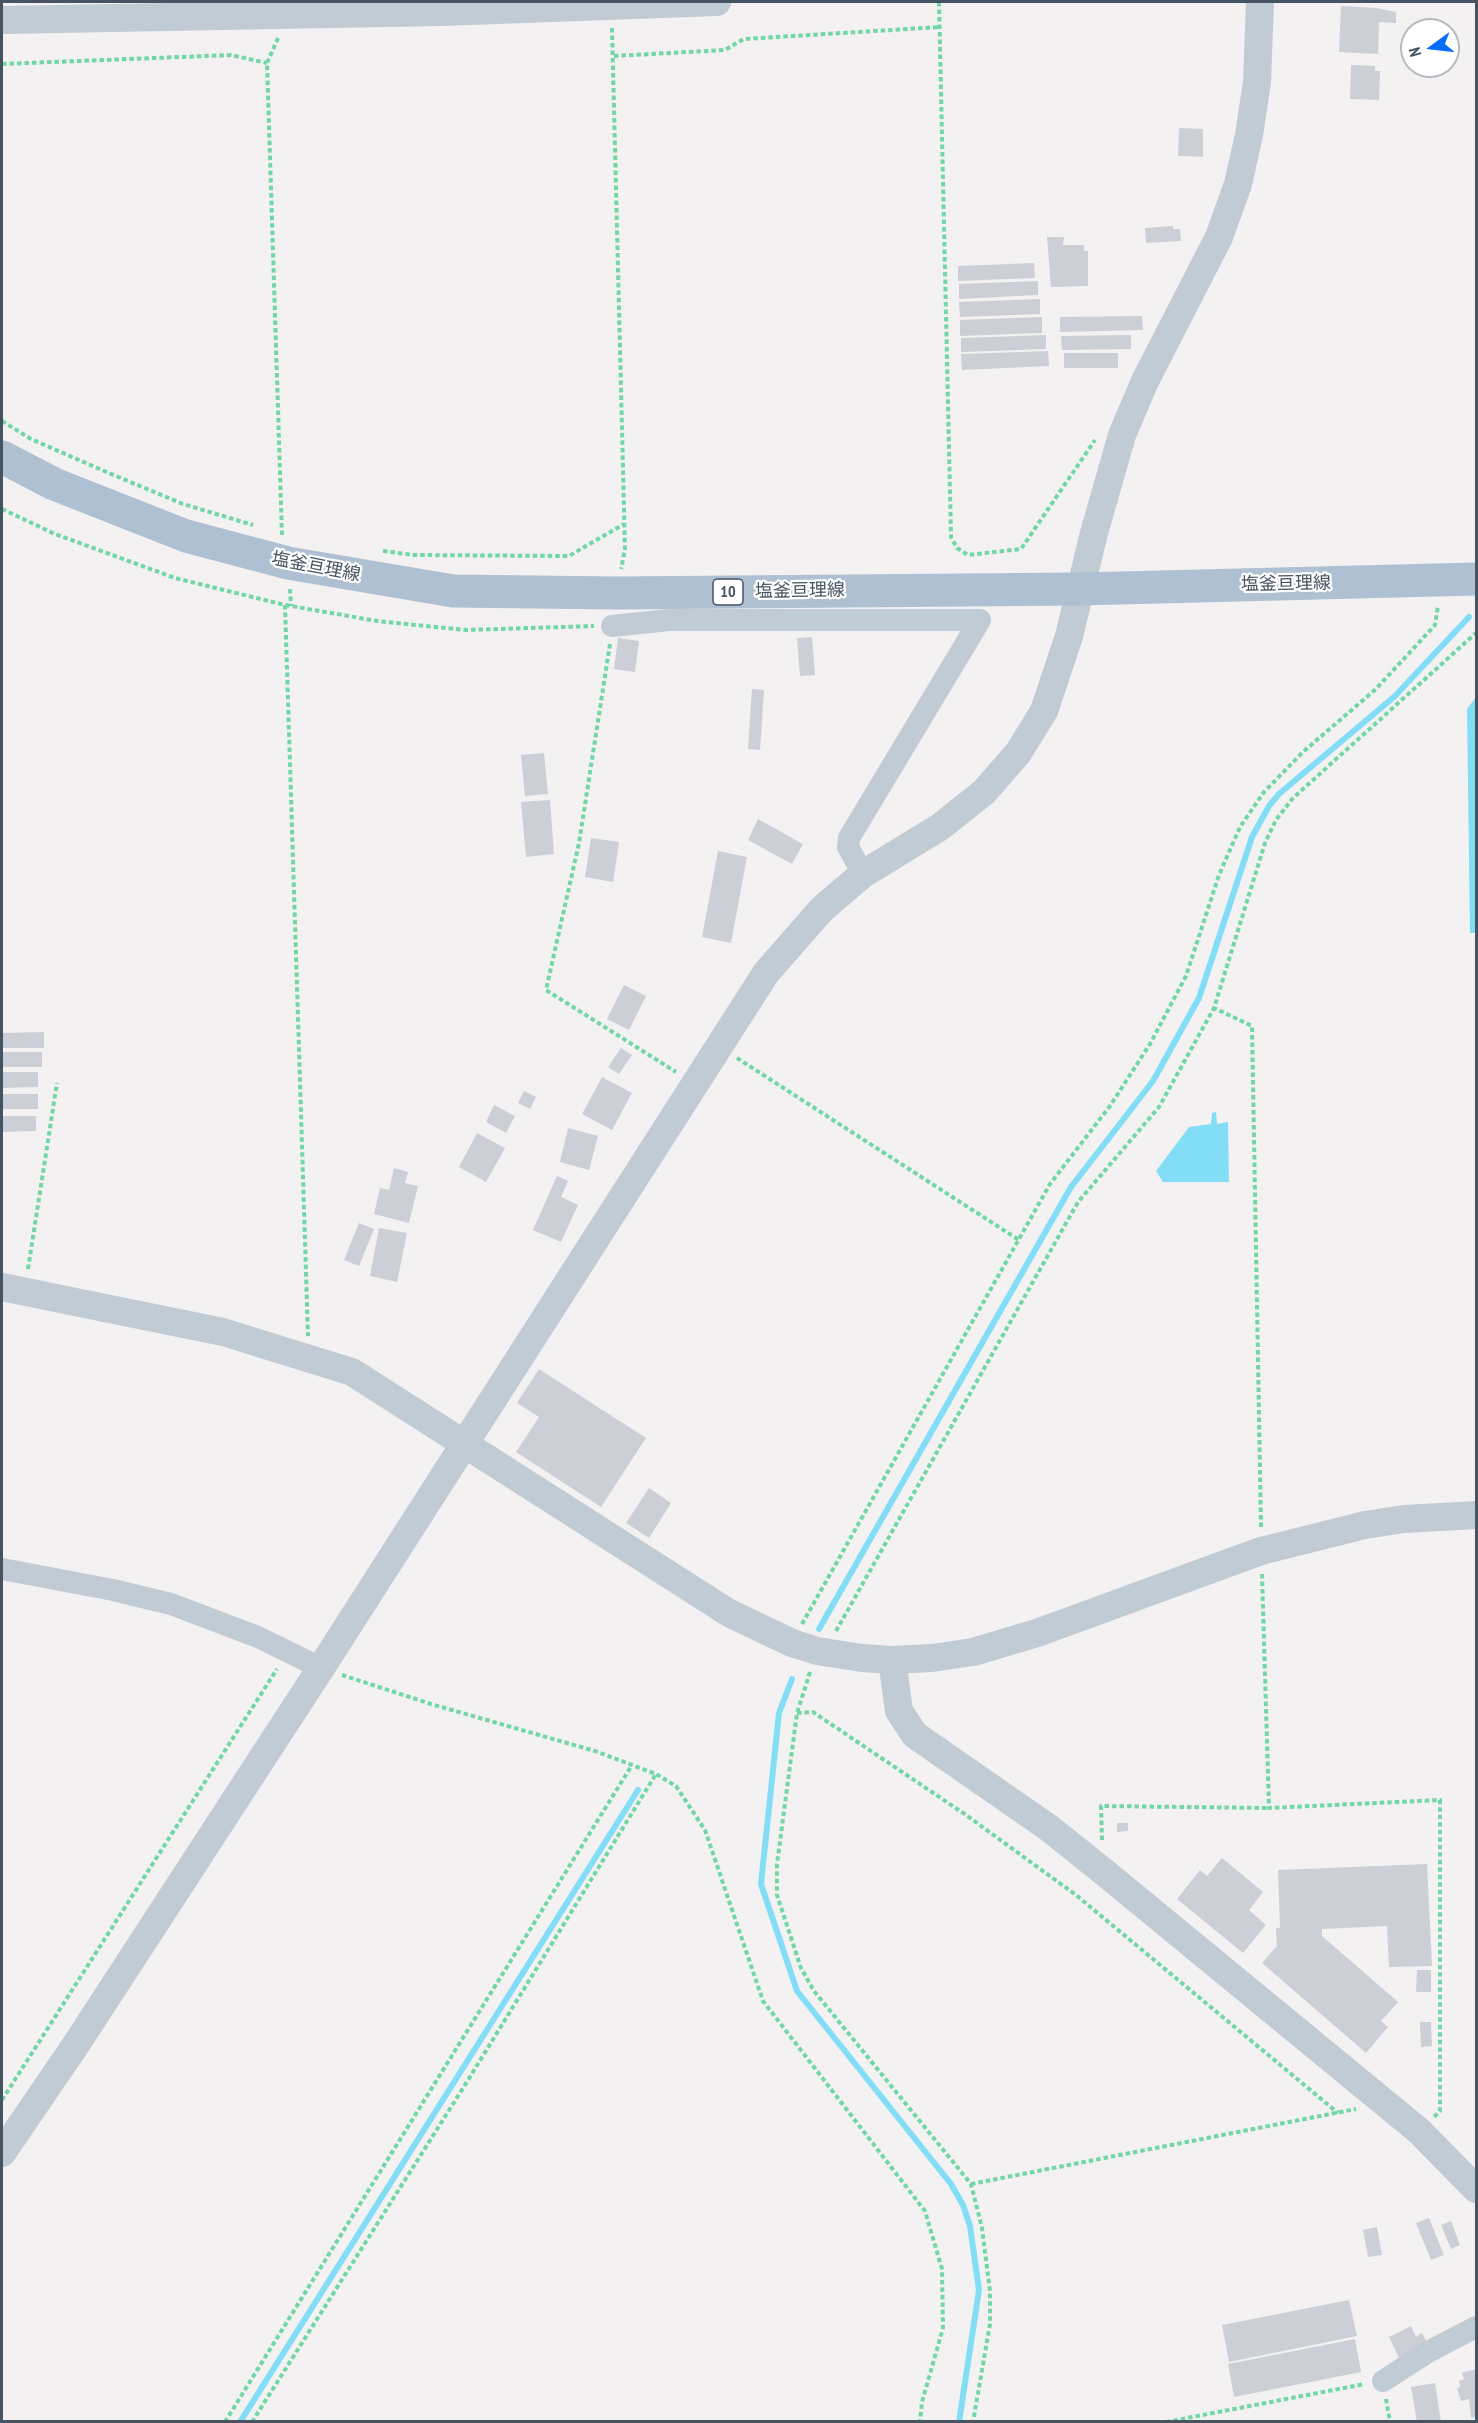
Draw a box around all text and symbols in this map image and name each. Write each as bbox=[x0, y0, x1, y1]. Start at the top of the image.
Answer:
north arrow bbox=[1400, 18, 1460, 78]
text: N bbox=[1404, 45, 1425, 59]
street label: 塩釜亘理線 bbox=[270, 548, 362, 586]
street label: 塩釜亘理線 bbox=[1241, 572, 1331, 596]
road number: 10 bbox=[713, 579, 743, 605]
street label: 塩釜亘理線 bbox=[755, 579, 845, 603]

